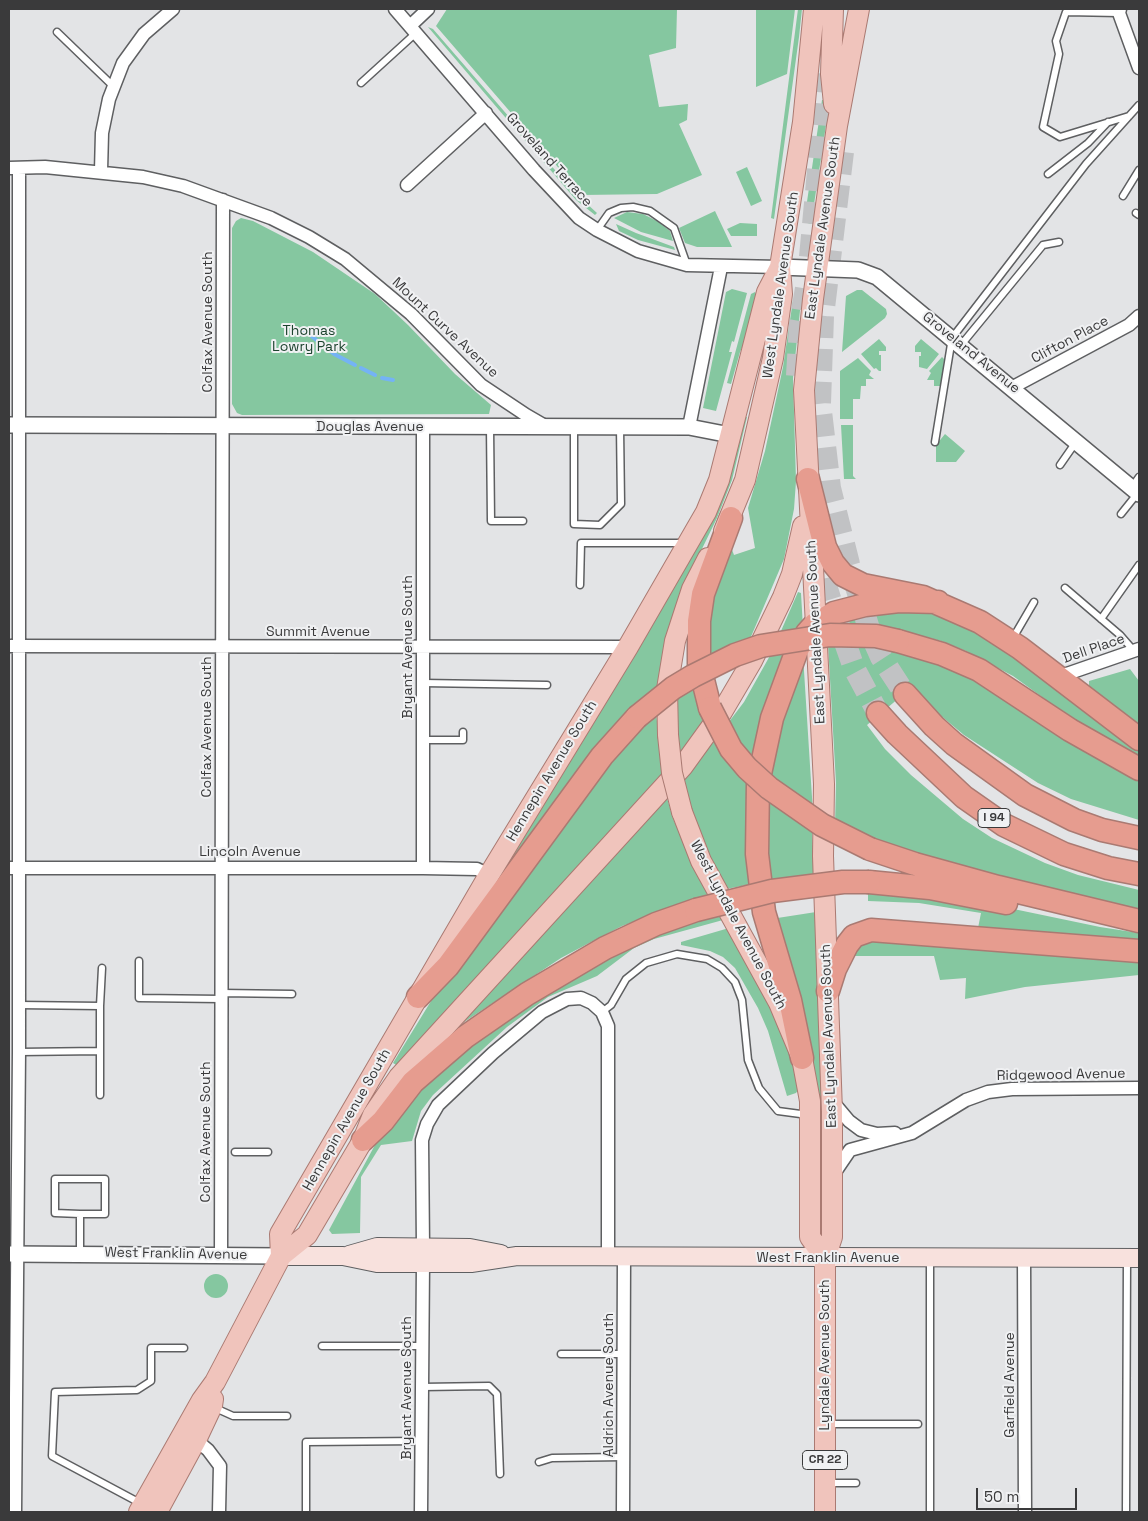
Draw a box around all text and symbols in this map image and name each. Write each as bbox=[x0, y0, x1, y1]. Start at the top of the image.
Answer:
street label: Groveland Terrace bbox=[502, 109, 596, 211]
street label: East Lyndale Avenue South bbox=[802, 136, 844, 320]
street label: West Lyndale Avenue South bbox=[760, 190, 802, 380]
street label: Colfax Avenue South bbox=[200, 252, 216, 392]
street label: Mount Curve Avenue bbox=[388, 274, 502, 382]
street label: Groveland Avenue bbox=[919, 309, 1023, 397]
street label: Clifton Place bbox=[1028, 313, 1112, 367]
park label: Thomas Lowry Park bbox=[272, 323, 346, 356]
street label: Douglas Avenue bbox=[316, 419, 424, 435]
street label: East Lyndale Avenue South bbox=[803, 540, 829, 724]
street label: Bryant Avenue South bbox=[400, 575, 416, 719]
street label: Summit Avenue bbox=[266, 624, 370, 640]
street label: Dell Place bbox=[1061, 631, 1127, 667]
street label: Colfax Avenue South bbox=[199, 657, 215, 797]
street label: Hennepin Avenue South bbox=[503, 697, 601, 845]
road number: I 94 bbox=[978, 808, 1010, 828]
street label: West Lyndale Avenue South bbox=[686, 838, 790, 1012]
street label: Lincoln Avenue bbox=[199, 844, 301, 860]
street label: East Lyndale Avenue South bbox=[817, 944, 841, 1128]
street label: Hennepin Avenue South bbox=[299, 1046, 395, 1194]
street label: Colfax Avenue South bbox=[198, 1062, 214, 1202]
street label: Ridgewood Avenue bbox=[996, 1065, 1126, 1085]
street label: West Franklin Avenue bbox=[104, 1244, 248, 1264]
street label: West Franklin Avenue bbox=[757, 1250, 899, 1266]
street label: Lyndale Avenue South bbox=[817, 1280, 833, 1430]
street label: Aldrich Avenue South bbox=[601, 1313, 617, 1457]
street label: Bryant Avenue South bbox=[399, 1316, 415, 1460]
street label: Garfield Avenue bbox=[1002, 1332, 1018, 1438]
road number: CR 22 bbox=[802, 1450, 848, 1470]
scale bar bbox=[978, 1478, 1079, 1510]
text: 50 m bbox=[984, 1487, 1019, 1506]

